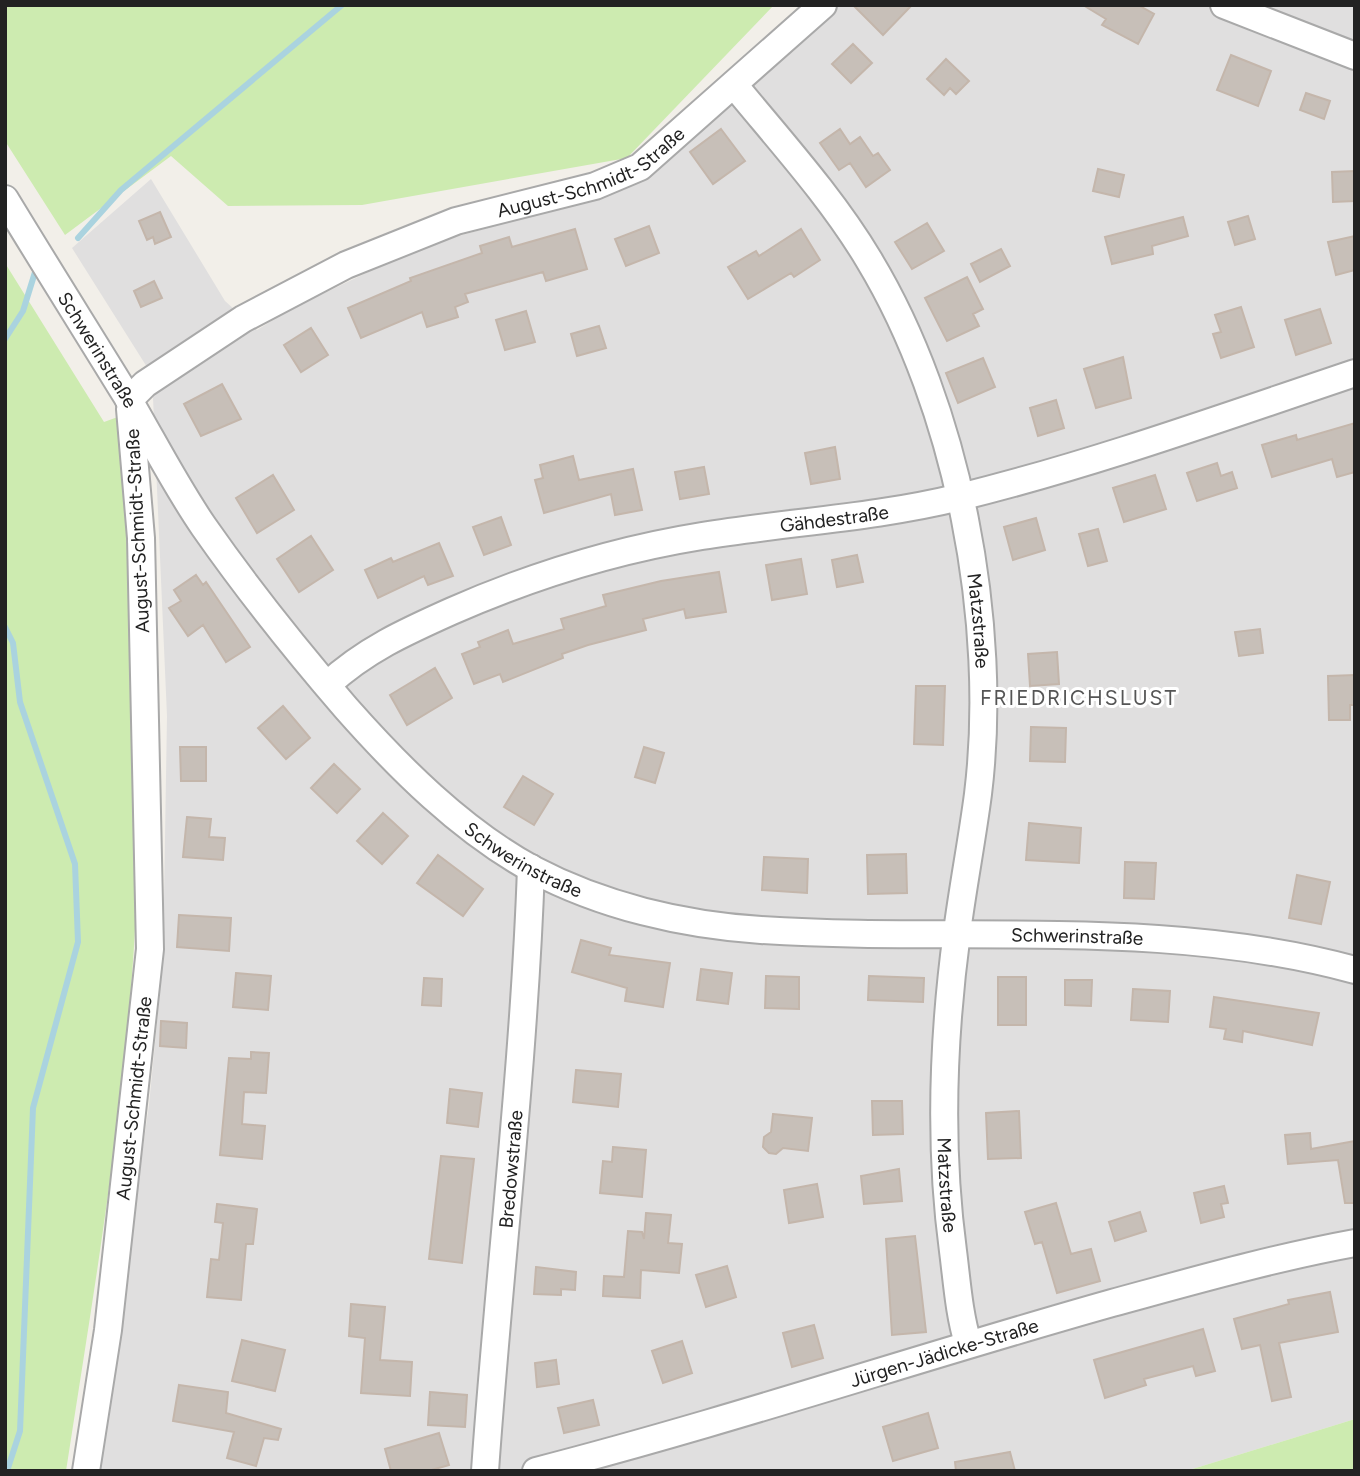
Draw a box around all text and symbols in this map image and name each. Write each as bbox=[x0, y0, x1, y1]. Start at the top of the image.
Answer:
street label: August-Schmidt-Straße bbox=[495, 122, 689, 222]
street label: Schwerinstraße bbox=[53, 288, 142, 412]
street label: August-Schmidt-Straße bbox=[121, 428, 154, 634]
street label: Gähdestraße bbox=[779, 500, 890, 537]
street label: Matzstraße bbox=[962, 572, 994, 669]
district label: FRIEDRICHSLUST bbox=[980, 685, 1178, 710]
street label: Schwerinstraße bbox=[460, 817, 585, 903]
street label: Schwerinstraße bbox=[1011, 923, 1144, 950]
street label: August-Schmidt-Straße bbox=[111, 995, 157, 1201]
street label: Bredowstraße bbox=[494, 1109, 528, 1229]
street label: Matzstraße bbox=[932, 1137, 962, 1234]
street label: Jürgen-Jädicke-Straße bbox=[847, 1314, 1041, 1392]

